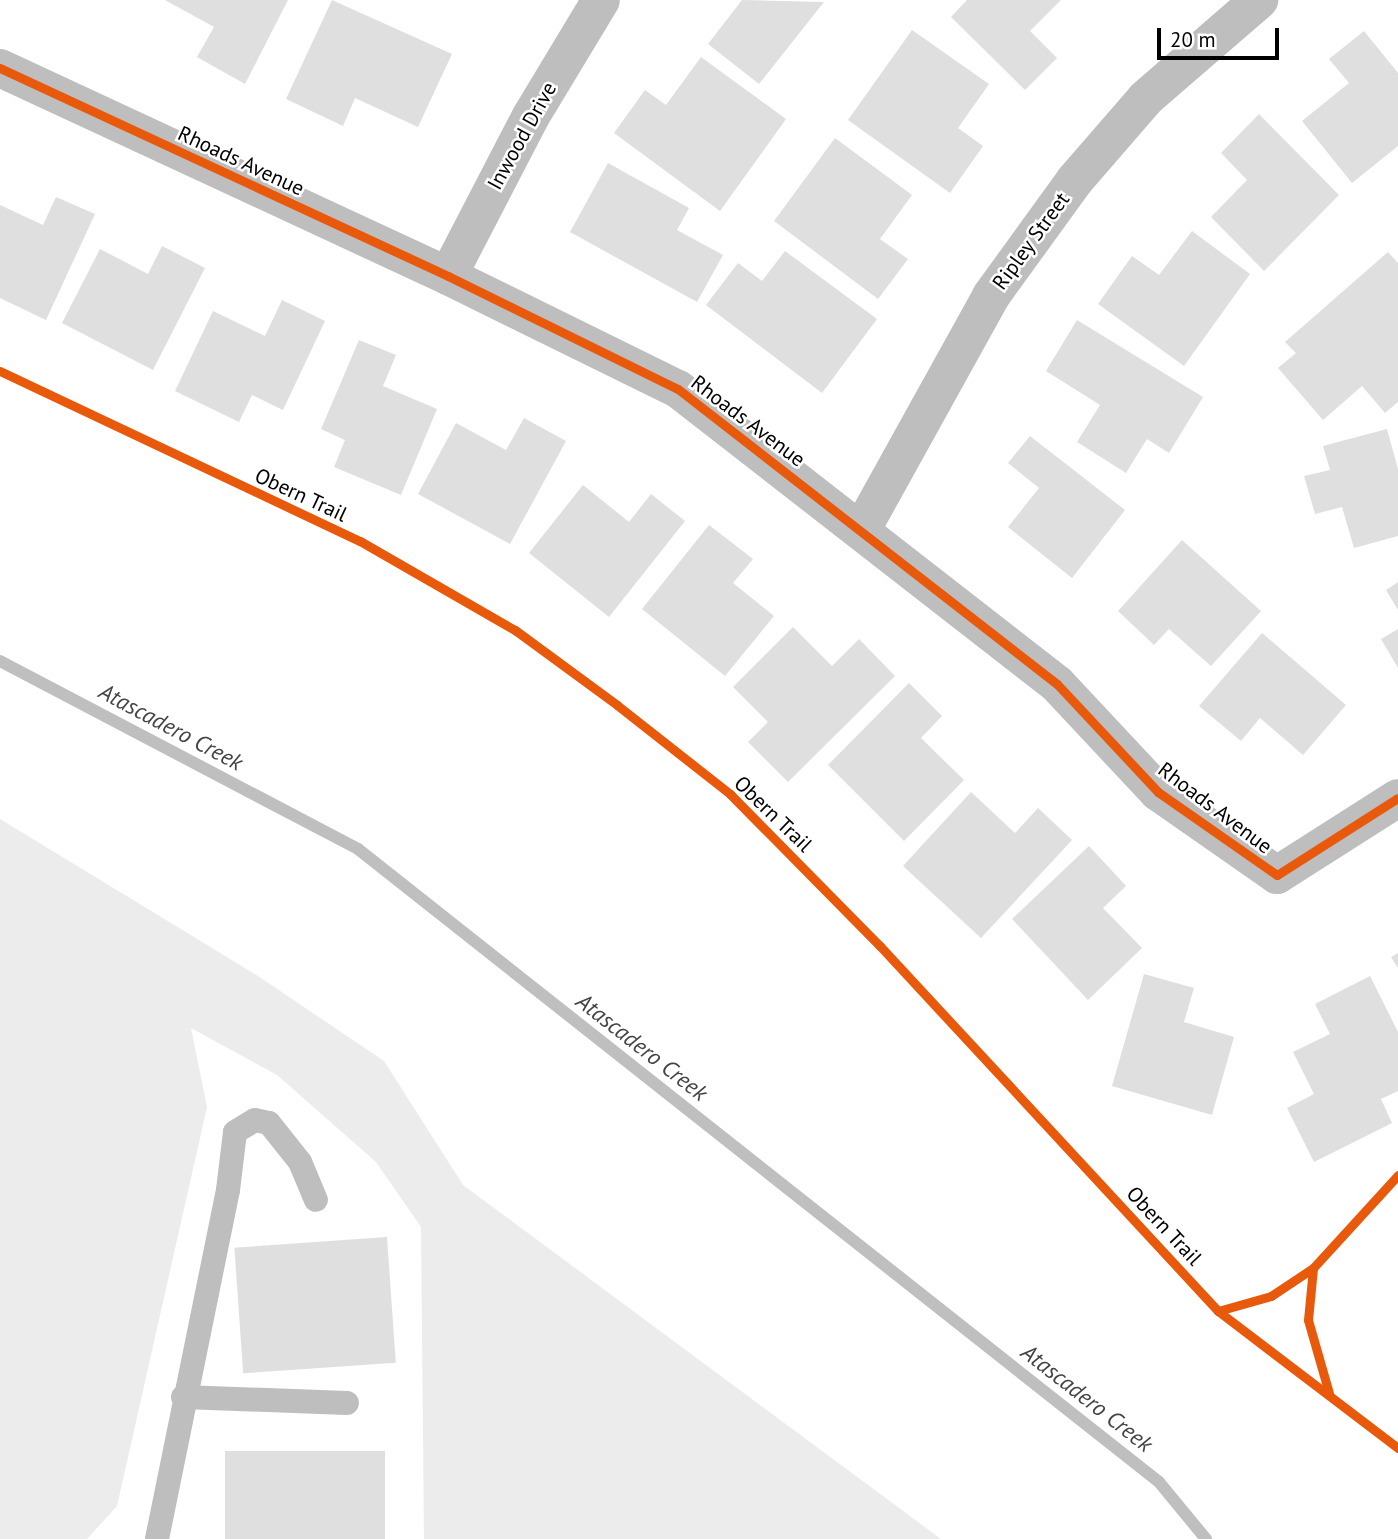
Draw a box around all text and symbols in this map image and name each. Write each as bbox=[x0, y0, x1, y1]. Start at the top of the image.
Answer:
scale bar bbox=[1160, 14, 1282, 58]
text: 20 m bbox=[1170, 26, 1216, 53]
street label: Inwood Drive bbox=[482, 78, 562, 194]
street label: Rhoads Avenue bbox=[174, 121, 308, 201]
street label: Ripley Street bbox=[987, 187, 1075, 295]
street label: Rhoads Avenue bbox=[686, 370, 810, 472]
street label: Obern Trail bbox=[251, 463, 351, 527]
water label: Atascadero Creek bbox=[94, 678, 248, 776]
street label: Rhoads Avenue bbox=[1153, 757, 1277, 859]
street label: Obern Trail bbox=[729, 770, 817, 858]
water label: Atascadero Creek bbox=[571, 987, 713, 1107]
street label: Obern Trail bbox=[1121, 1181, 1207, 1271]
water label: Atascadero Creek bbox=[1016, 1338, 1158, 1458]

